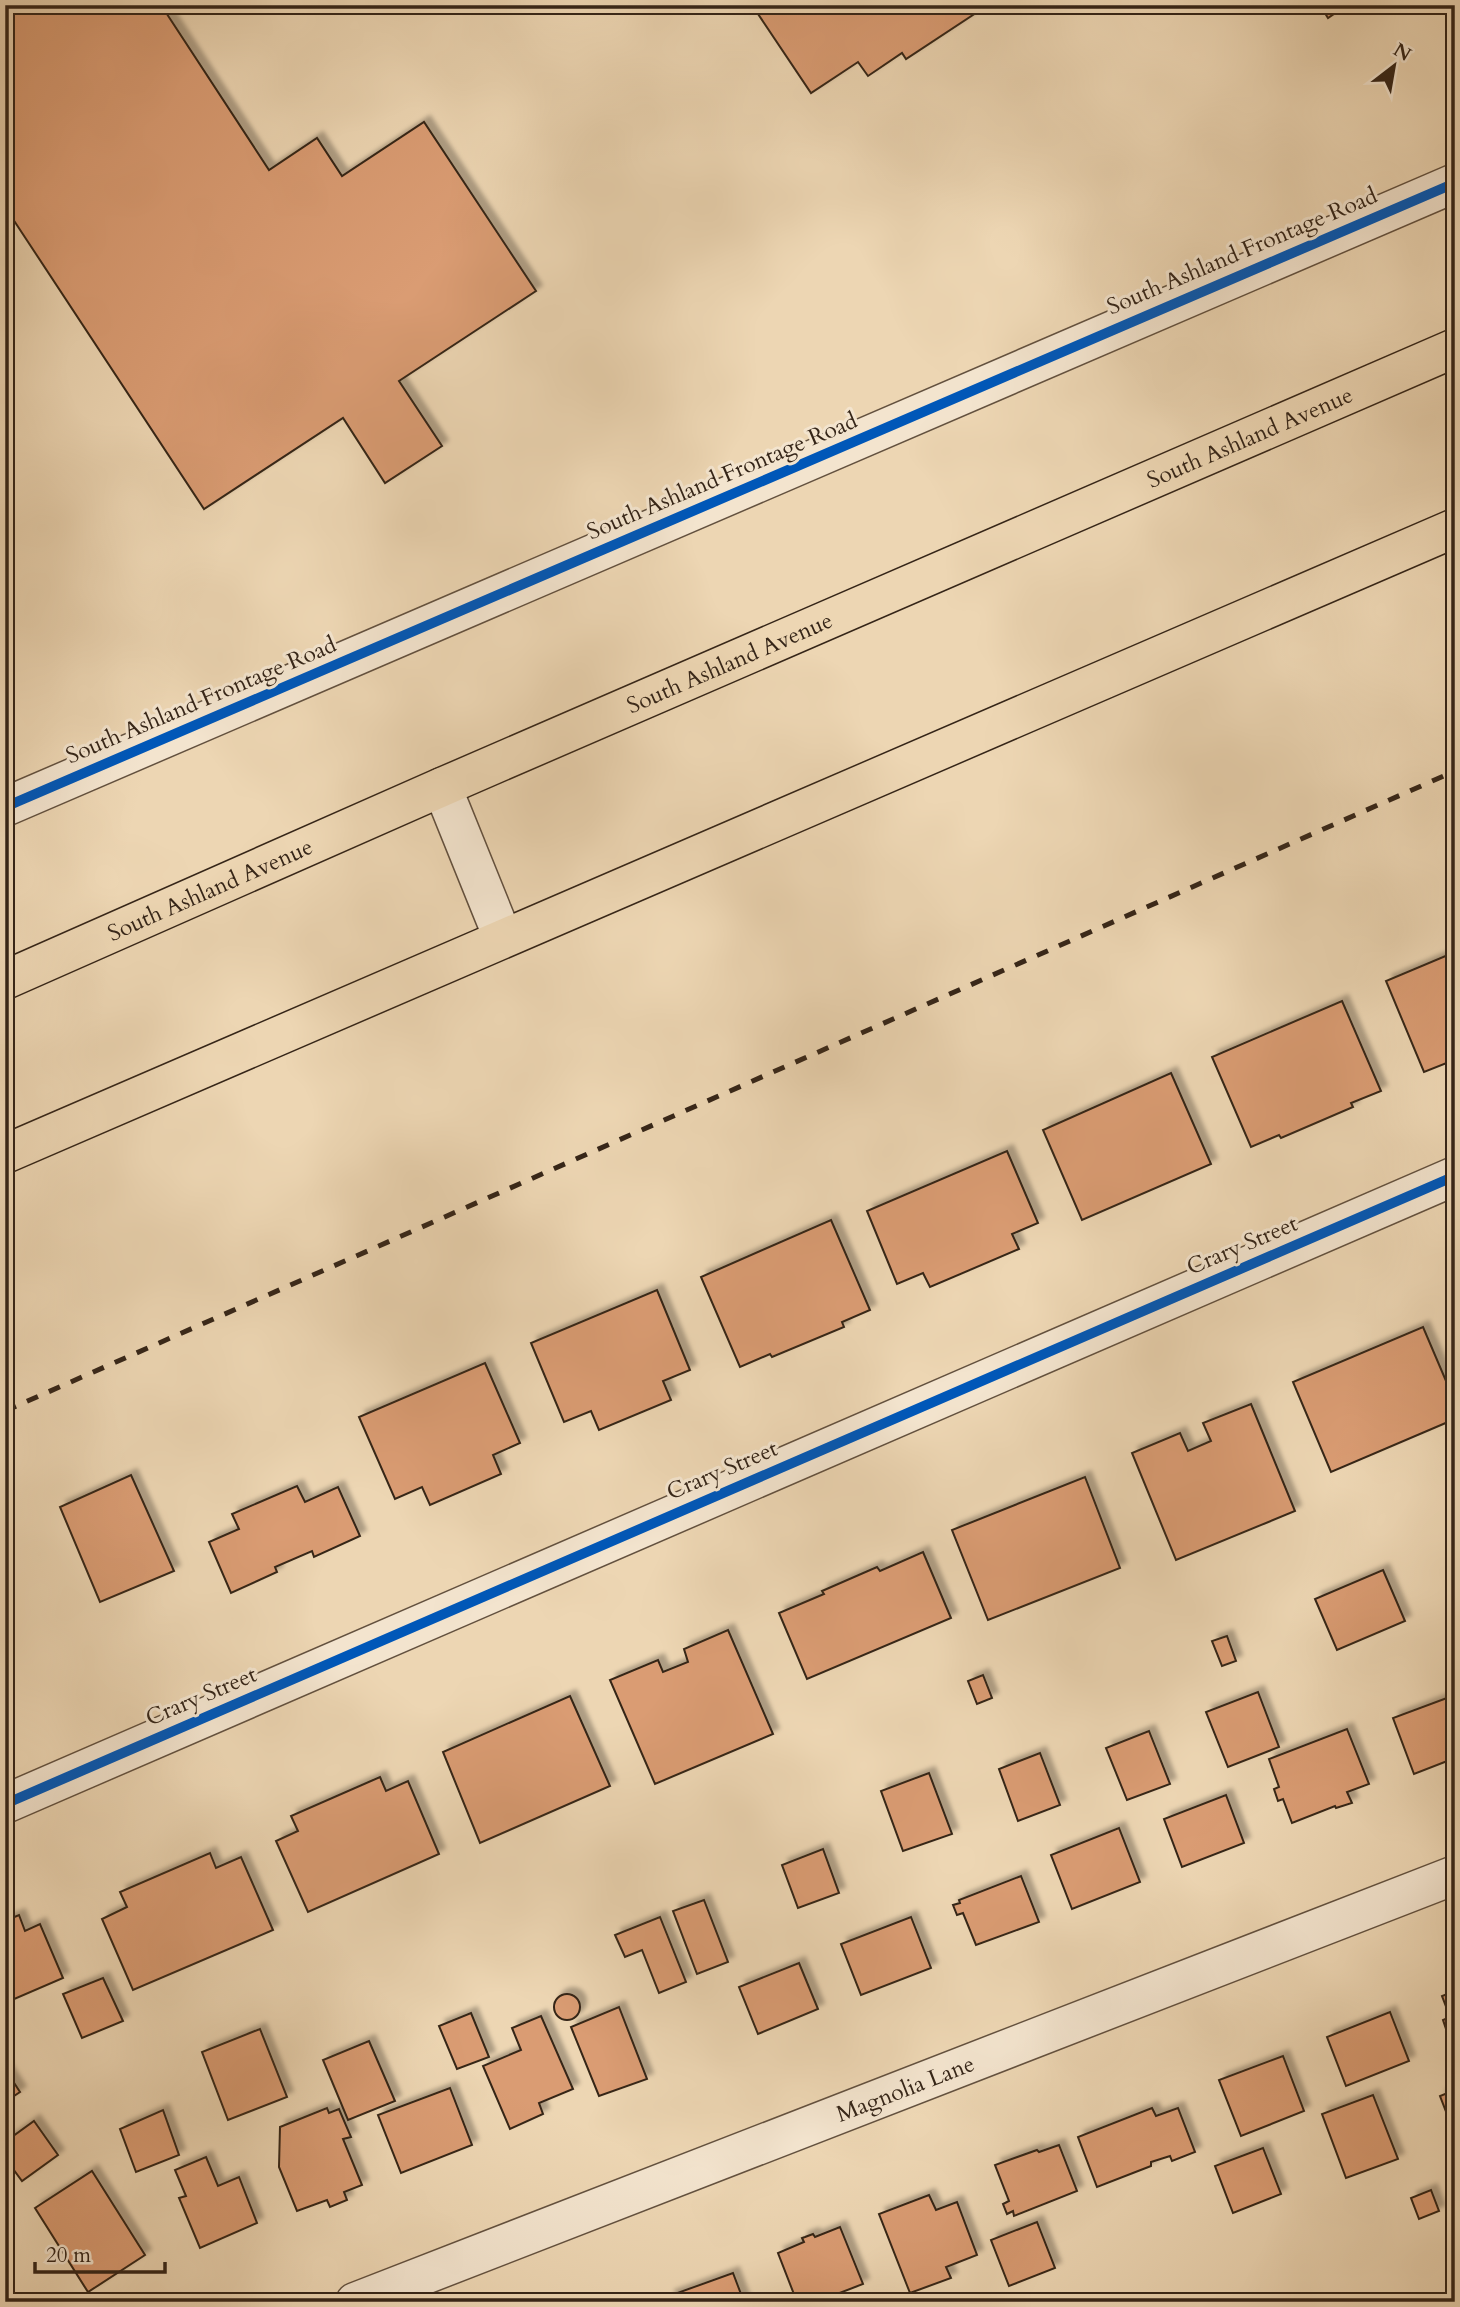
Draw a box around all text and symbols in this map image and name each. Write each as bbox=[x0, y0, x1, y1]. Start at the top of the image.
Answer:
north arrow bbox=[1358, 32, 1428, 102]
text: N bbox=[1388, 37, 1416, 68]
street label: South Ashland Frontage Road bbox=[1102, 180, 1383, 322]
street label: South Ashland Avenue bbox=[1142, 379, 1357, 495]
street label: South Ashland Frontage Road bbox=[582, 405, 863, 547]
street label: South Ashland Avenue bbox=[622, 604, 837, 721]
street label: South Ashland Frontage Road bbox=[61, 629, 342, 771]
street label: South Ashland Avenue bbox=[102, 831, 317, 948]
street label: Crary Street bbox=[1182, 1208, 1302, 1282]
street label: Crary Street bbox=[662, 1433, 782, 1507]
street label: Crary Street bbox=[141, 1659, 261, 1733]
street label: Magnolia Lane bbox=[831, 2048, 979, 2129]
scale bar bbox=[35, 2230, 164, 2274]
text: 20 m bbox=[46, 2241, 91, 2270]

